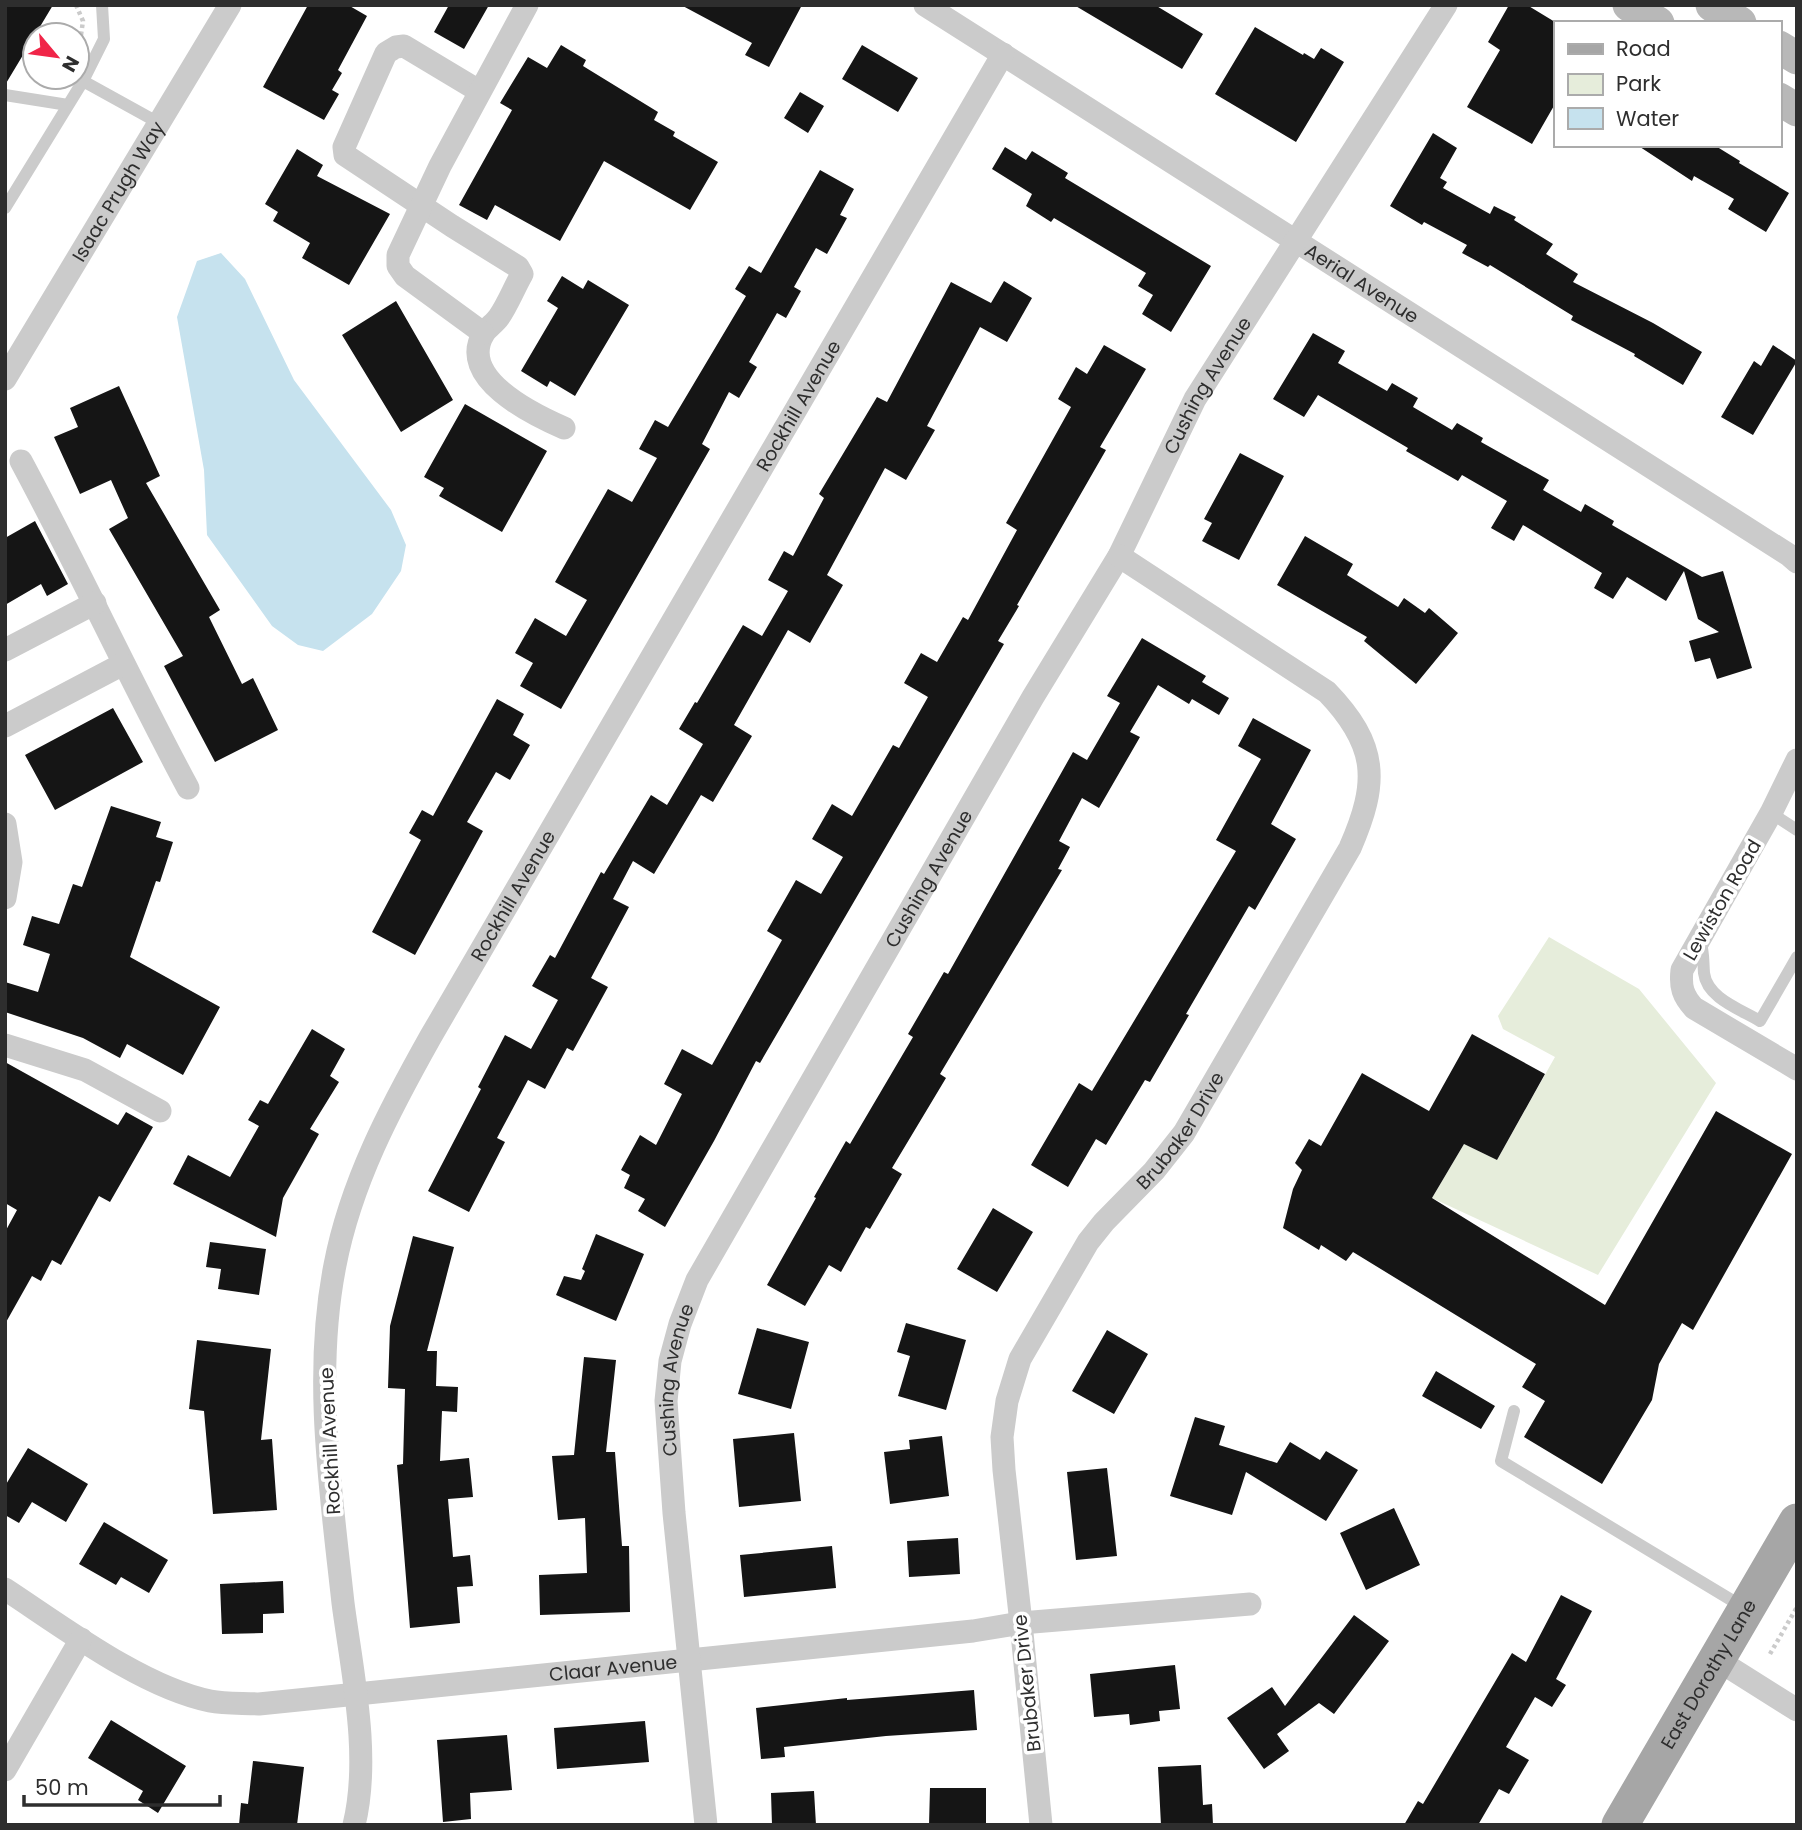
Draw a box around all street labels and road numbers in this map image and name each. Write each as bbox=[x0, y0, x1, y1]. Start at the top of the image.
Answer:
street label: Isaac Prugh Way bbox=[65, 116, 171, 267]
street label: Aerial Avenue bbox=[1300, 237, 1424, 330]
street label: Cushing Avenue bbox=[1157, 311, 1258, 459]
street label: Rockhill Avenue bbox=[749, 335, 847, 476]
street label: Cushing Avenue bbox=[878, 805, 979, 952]
street label: Rockhill Avenue bbox=[464, 825, 562, 966]
street label: Lewiston Road bbox=[1676, 834, 1768, 966]
street label: Brubaker Drive bbox=[1130, 1067, 1230, 1195]
street label: Cushing Avenue bbox=[652, 1299, 700, 1457]
street label: Rockhill Avenue bbox=[313, 1367, 347, 1515]
street label: East Dorothy Lane bbox=[1654, 1594, 1763, 1754]
street label: Brubaker Drive bbox=[1006, 1613, 1048, 1753]
street label: Claar Avenue bbox=[548, 1648, 678, 1688]

